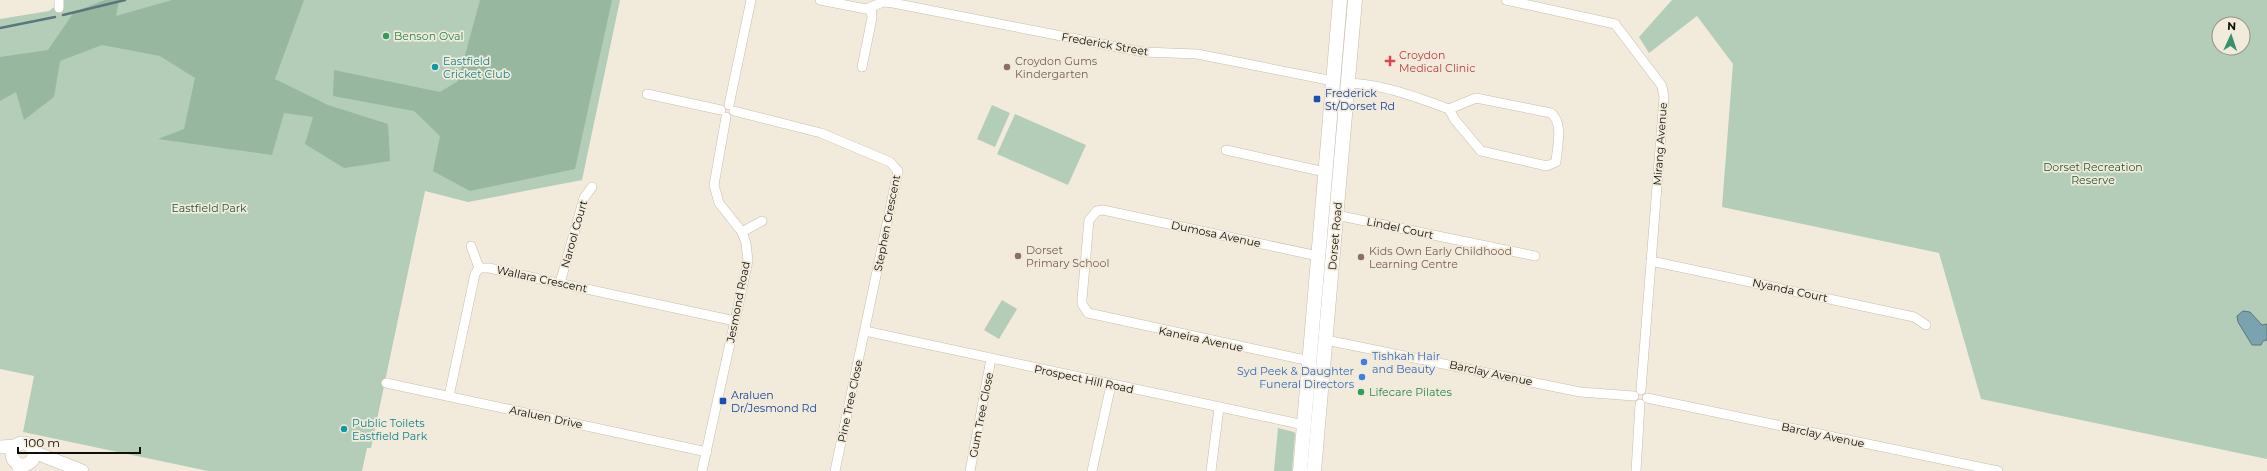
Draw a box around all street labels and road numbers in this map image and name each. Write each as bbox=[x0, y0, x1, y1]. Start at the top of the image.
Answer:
street label: Frederick Street bbox=[1060, 29, 1150, 59]
street label: Mirang Avenue bbox=[1650, 102, 1670, 186]
street label: Stephen Crescent bbox=[871, 173, 903, 273]
street label: Narool Court bbox=[558, 198, 591, 270]
street label: Dorset Road bbox=[1325, 201, 1345, 271]
street label: Lindel Court bbox=[1365, 214, 1435, 242]
street label: Dumosa Avenue bbox=[1170, 218, 1262, 250]
street label: Jesmond Road bbox=[723, 260, 753, 345]
street label: Wallara Crescent bbox=[495, 263, 589, 296]
street label: Nyanda Court bbox=[1751, 275, 1829, 305]
street label: Kaneira Avenue bbox=[1157, 323, 1245, 355]
street label: Barclay Avenue bbox=[1448, 357, 1534, 389]
street label: Pine Tree Close bbox=[834, 358, 866, 444]
street label: Prospect Hill Road bbox=[1033, 362, 1135, 396]
street label: Gum Tree Close bbox=[966, 371, 996, 459]
street label: Araluen Drive bbox=[508, 402, 584, 432]
street label: Barclay Avenue bbox=[1780, 419, 1866, 451]

